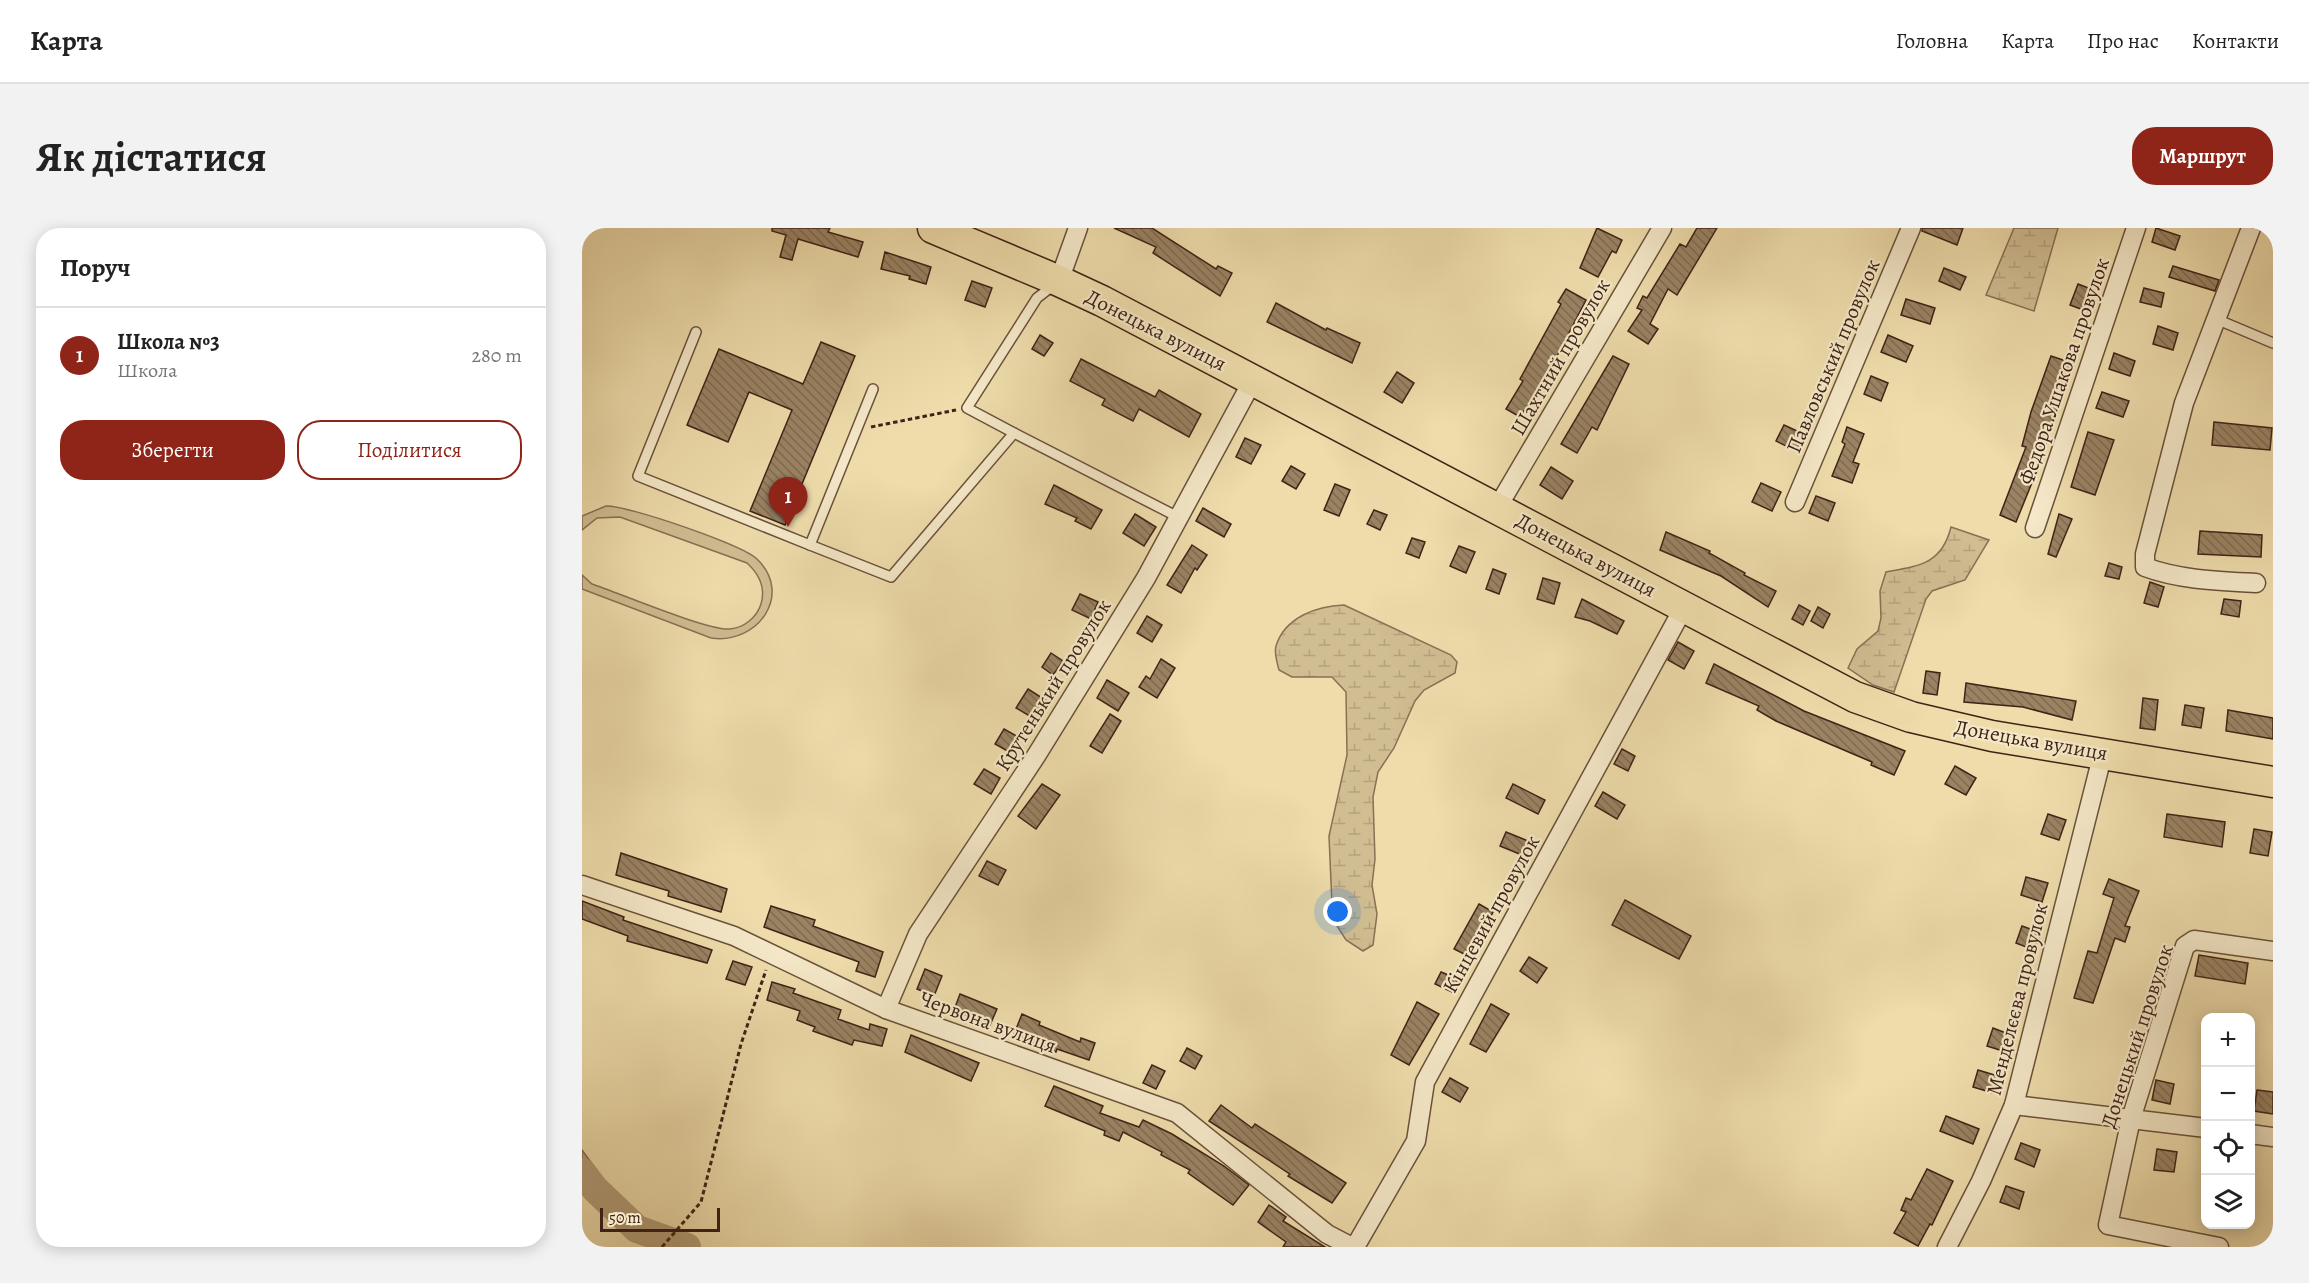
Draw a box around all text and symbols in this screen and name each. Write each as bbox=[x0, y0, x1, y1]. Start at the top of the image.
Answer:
text: Карта bbox=[30, 22, 103, 60]
text: Головна bbox=[1896, 27, 1968, 55]
text: Карта bbox=[2001, 27, 2054, 55]
text: Про нас bbox=[2087, 27, 2159, 55]
text: Контакти bbox=[2192, 27, 2279, 55]
button: Маршрут bbox=[2132, 127, 2273, 185]
text: Як дістатися bbox=[36, 128, 267, 185]
text: Поруч bbox=[60, 250, 131, 285]
street label: Федора Ушакова провулок bbox=[2012, 254, 2116, 488]
street label: Павловський провулок bbox=[1779, 255, 1887, 457]
street label: Шахтний провулок bbox=[1504, 273, 1616, 441]
street label: Донецька вулиця bbox=[1081, 282, 1231, 378]
text: Школа №3 bbox=[117, 327, 220, 357]
text: 1 bbox=[76, 342, 83, 369]
text: 280 m bbox=[472, 342, 522, 369]
text: Школа bbox=[117, 357, 177, 384]
button: Зберегти bbox=[60, 420, 285, 480]
button: Поділитися bbox=[297, 420, 522, 480]
pin: 1 bbox=[768, 478, 808, 527]
street label: Донецька вулиця bbox=[1511, 506, 1661, 604]
street label: Крутенький провулок bbox=[989, 593, 1117, 776]
street label: Донецька вулиця bbox=[1952, 713, 2110, 767]
street label: Кінцевий провулок bbox=[1436, 830, 1546, 998]
your location bbox=[1323, 897, 1352, 926]
street label: Менделєєва провулок bbox=[1980, 900, 2054, 1098]
street label: Донецький провулок bbox=[2094, 941, 2180, 1131]
street label: Червона вулиця bbox=[916, 984, 1060, 1060]
map controls bbox=[2201, 1013, 2255, 1229]
button: + bbox=[2201, 1013, 2255, 1067]
button: − bbox=[2201, 1067, 2255, 1121]
button: locate bbox=[2201, 1121, 2255, 1175]
button: layers bbox=[2201, 1175, 2255, 1229]
scale bar bbox=[600, 1205, 720, 1232]
text: 50 m bbox=[609, 1207, 641, 1229]

